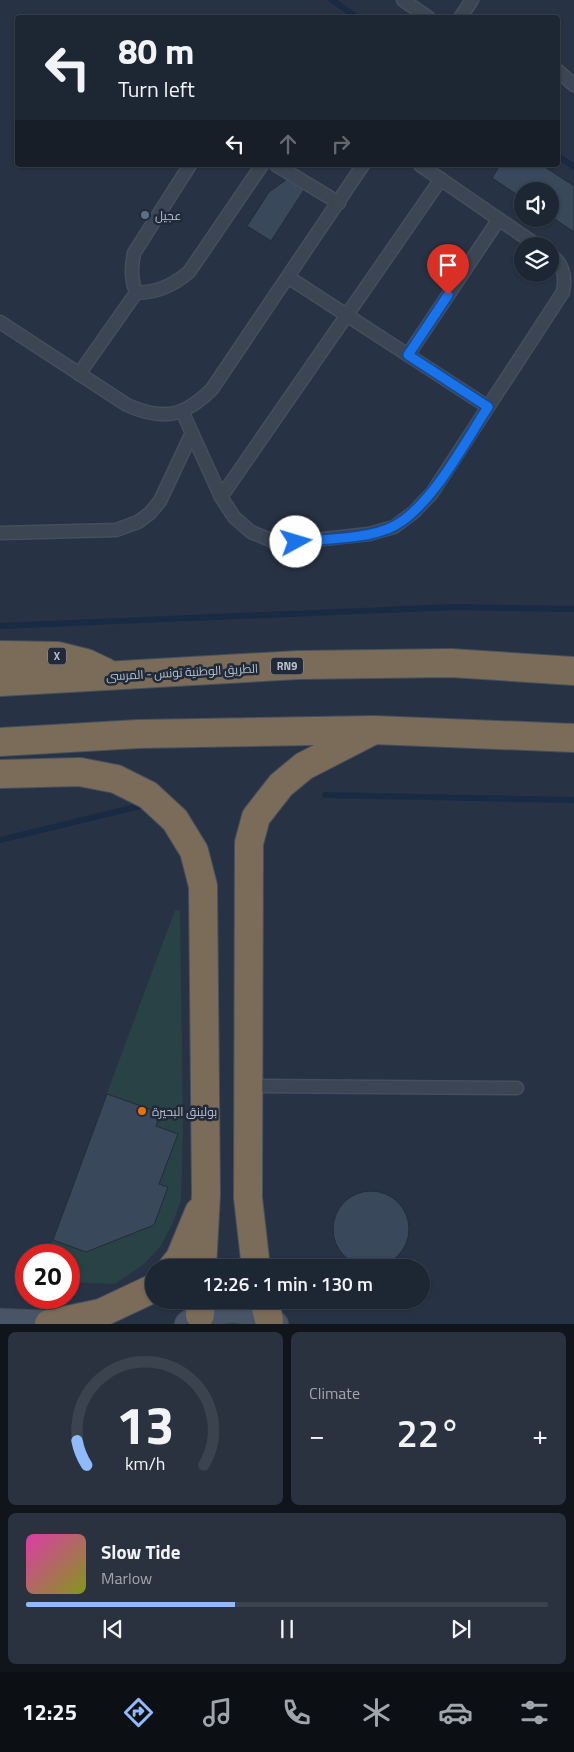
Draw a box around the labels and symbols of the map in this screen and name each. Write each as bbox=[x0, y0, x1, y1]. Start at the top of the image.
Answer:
place label: عجيل bbox=[155, 206, 181, 225]
marker: عجيل bbox=[139, 209, 151, 221]
pin bbox=[427, 244, 469, 295]
position arrow bbox=[269, 515, 321, 567]
road number: X bbox=[48, 648, 66, 664]
road number: RN9 bbox=[271, 658, 303, 674]
street label: الطريق الوطنية تونس - المرسى bbox=[106, 659, 258, 685]
place label: بولينق البحيرة bbox=[152, 1102, 217, 1121]
marker: بولينق البحيرة bbox=[136, 1105, 148, 1117]
speed limit sign: 20 bbox=[15, 1244, 80, 1309]

